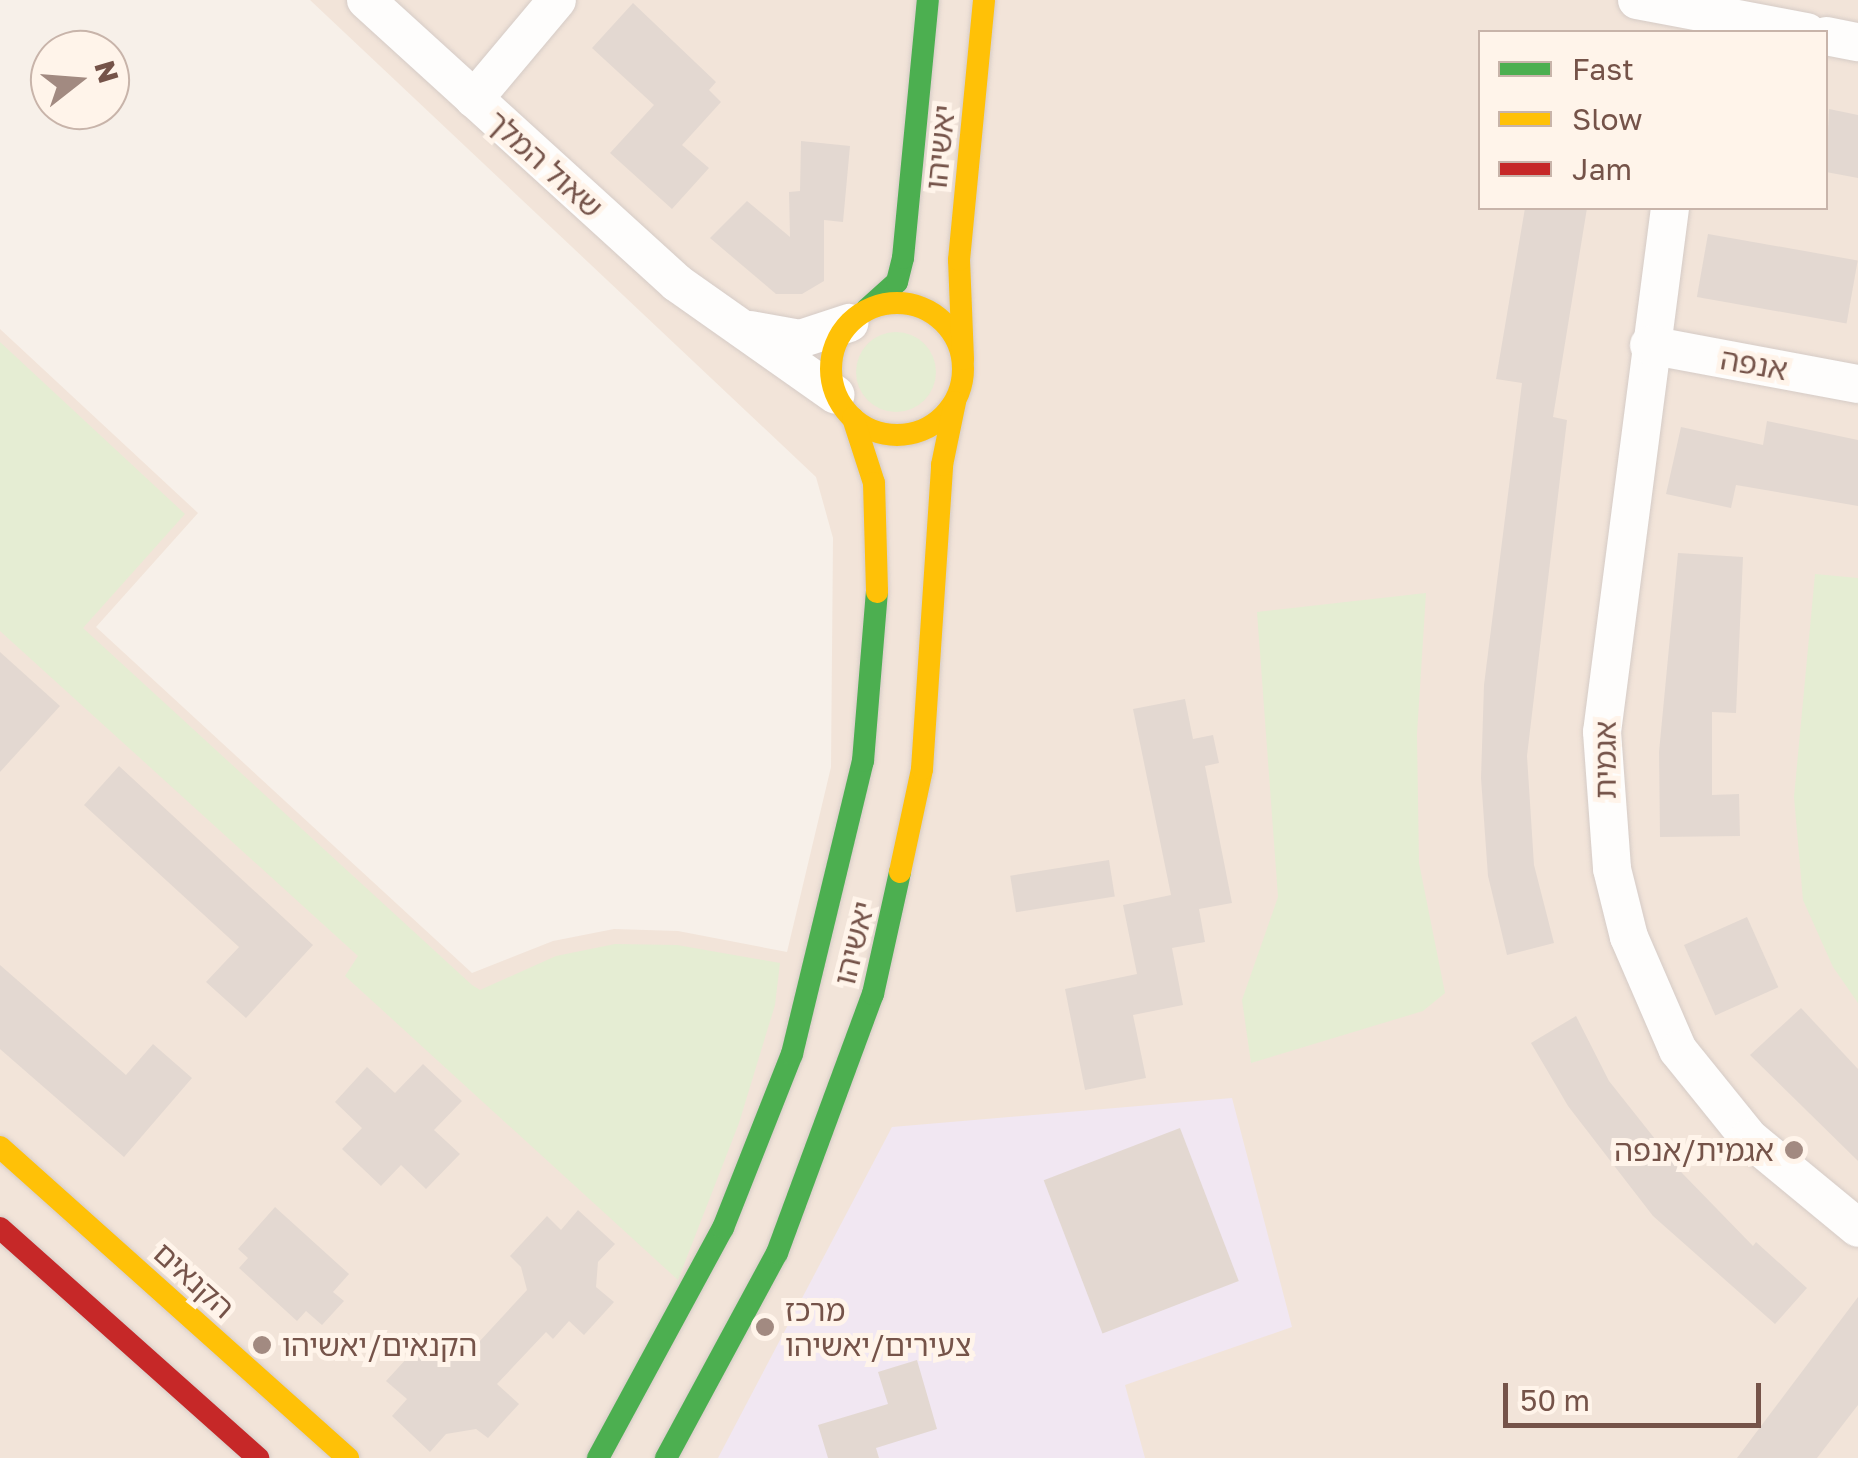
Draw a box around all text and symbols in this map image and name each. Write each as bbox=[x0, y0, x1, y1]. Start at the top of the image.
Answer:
north arrow bbox=[30, 30, 130, 130]
legend bbox=[1478, 30, 1828, 210]
text: Fast bbox=[1572, 51, 1634, 87]
text: N bbox=[88, 57, 126, 87]
text: Slow bbox=[1572, 101, 1643, 137]
street label: שאול המלך bbox=[480, 103, 610, 225]
street label: יאשיהו bbox=[918, 103, 962, 191]
text: Jam bbox=[1572, 151, 1632, 187]
street label: אנפה bbox=[1718, 340, 1790, 388]
street label: אגמית bbox=[1587, 721, 1623, 799]
street label: יאשיהו bbox=[826, 897, 882, 989]
place label: אגמית/אנפה bbox=[1614, 1132, 1774, 1168]
marker: אגמית/אנפה bbox=[1783, 1139, 1805, 1161]
street label: הקנאים bbox=[146, 1235, 242, 1325]
place label: מרכז צעירים/יאשיהו bbox=[785, 1292, 971, 1362]
marker: מרכז צעירים/יאשיהו bbox=[754, 1316, 776, 1338]
place label: הקנאים/יאשיהו bbox=[282, 1327, 477, 1363]
marker: הקנאים/יאשיהו bbox=[251, 1334, 273, 1356]
scale bar bbox=[1508, 1363, 1766, 1425]
text: 50 m bbox=[1520, 1382, 1590, 1418]

